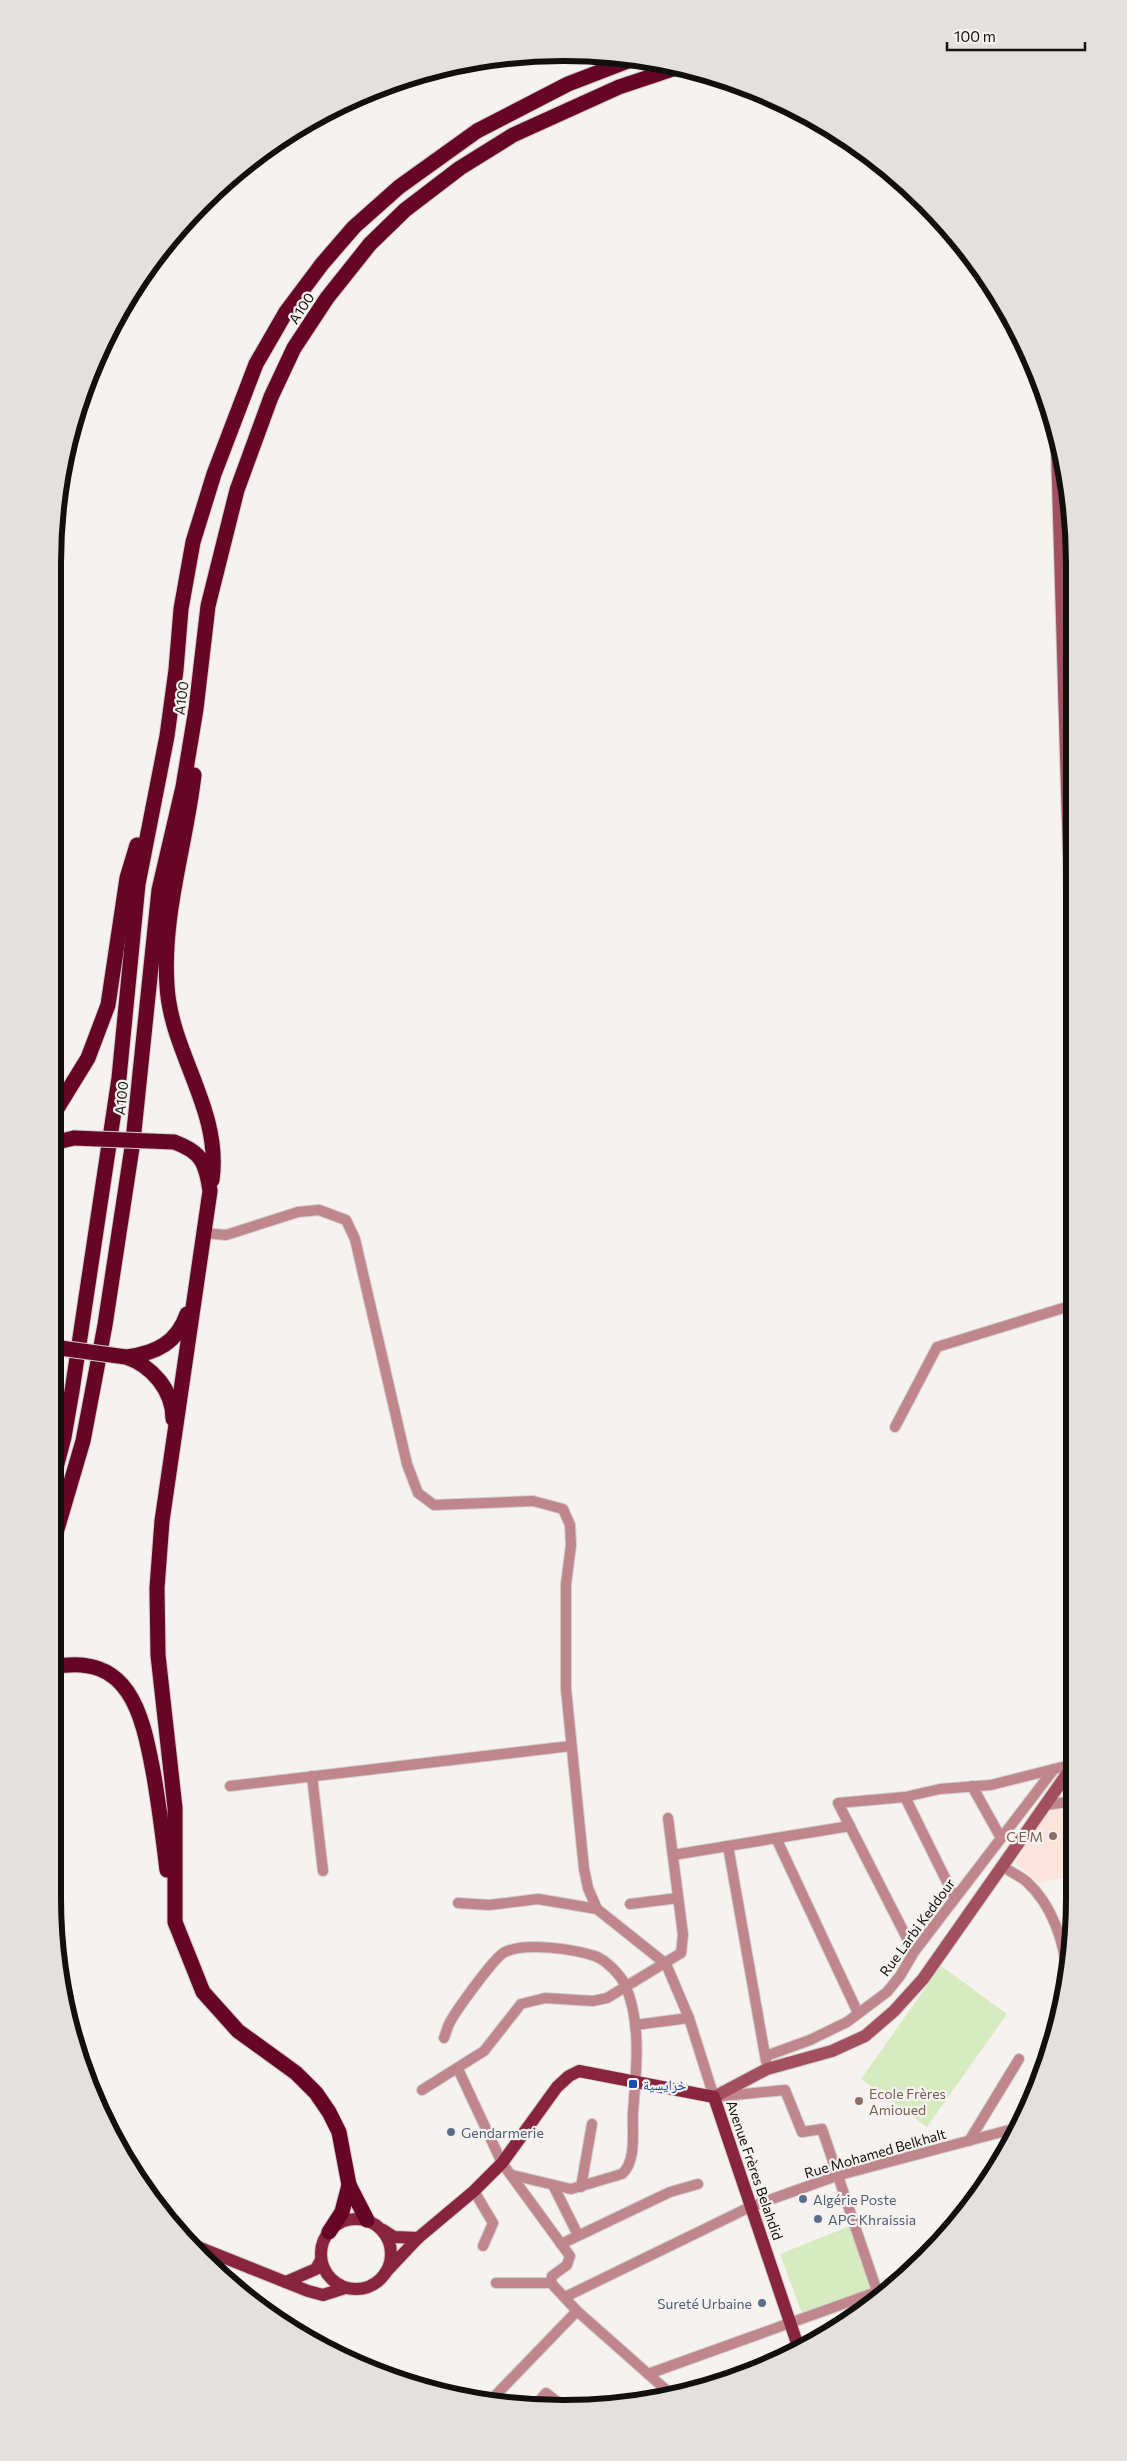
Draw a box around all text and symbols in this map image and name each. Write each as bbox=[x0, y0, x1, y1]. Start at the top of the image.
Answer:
scale bar bbox=[947, 20, 1084, 52]
text: 100 m bbox=[954, 27, 996, 45]
street label: A100 bbox=[285, 289, 317, 327]
street label: A100 bbox=[170, 680, 192, 716]
street label: A100 bbox=[111, 1080, 131, 1116]
place label: C E M bbox=[1006, 1828, 1043, 1845]
marker: C E M bbox=[1047, 1830, 1059, 1842]
street label: Rue Larbi Keddour bbox=[876, 1874, 958, 1979]
place label: خرايسية bbox=[643, 2076, 686, 2094]
marker: خرايسية bbox=[627, 2078, 639, 2090]
place label: Ecole Frères Amioued bbox=[869, 2085, 946, 2118]
marker: Ecole Frères Amioued bbox=[853, 2095, 865, 2107]
street label: Avenue Frères Belahdid bbox=[723, 2098, 787, 2242]
place label: Gendarmerie bbox=[461, 2124, 544, 2141]
street label: Rue Mohamed Belkhalt bbox=[802, 2125, 948, 2181]
marker: Gendarmerie bbox=[445, 2126, 457, 2138]
place label: Algérie Poste bbox=[813, 2191, 896, 2208]
marker: Algérie Poste bbox=[797, 2193, 809, 2205]
place label: APC Khraissia bbox=[828, 2211, 916, 2228]
marker: APC Khraissia bbox=[812, 2213, 824, 2225]
place label: Sureté Urbaine bbox=[657, 2295, 752, 2312]
marker: Sureté Urbaine bbox=[756, 2297, 768, 2309]

